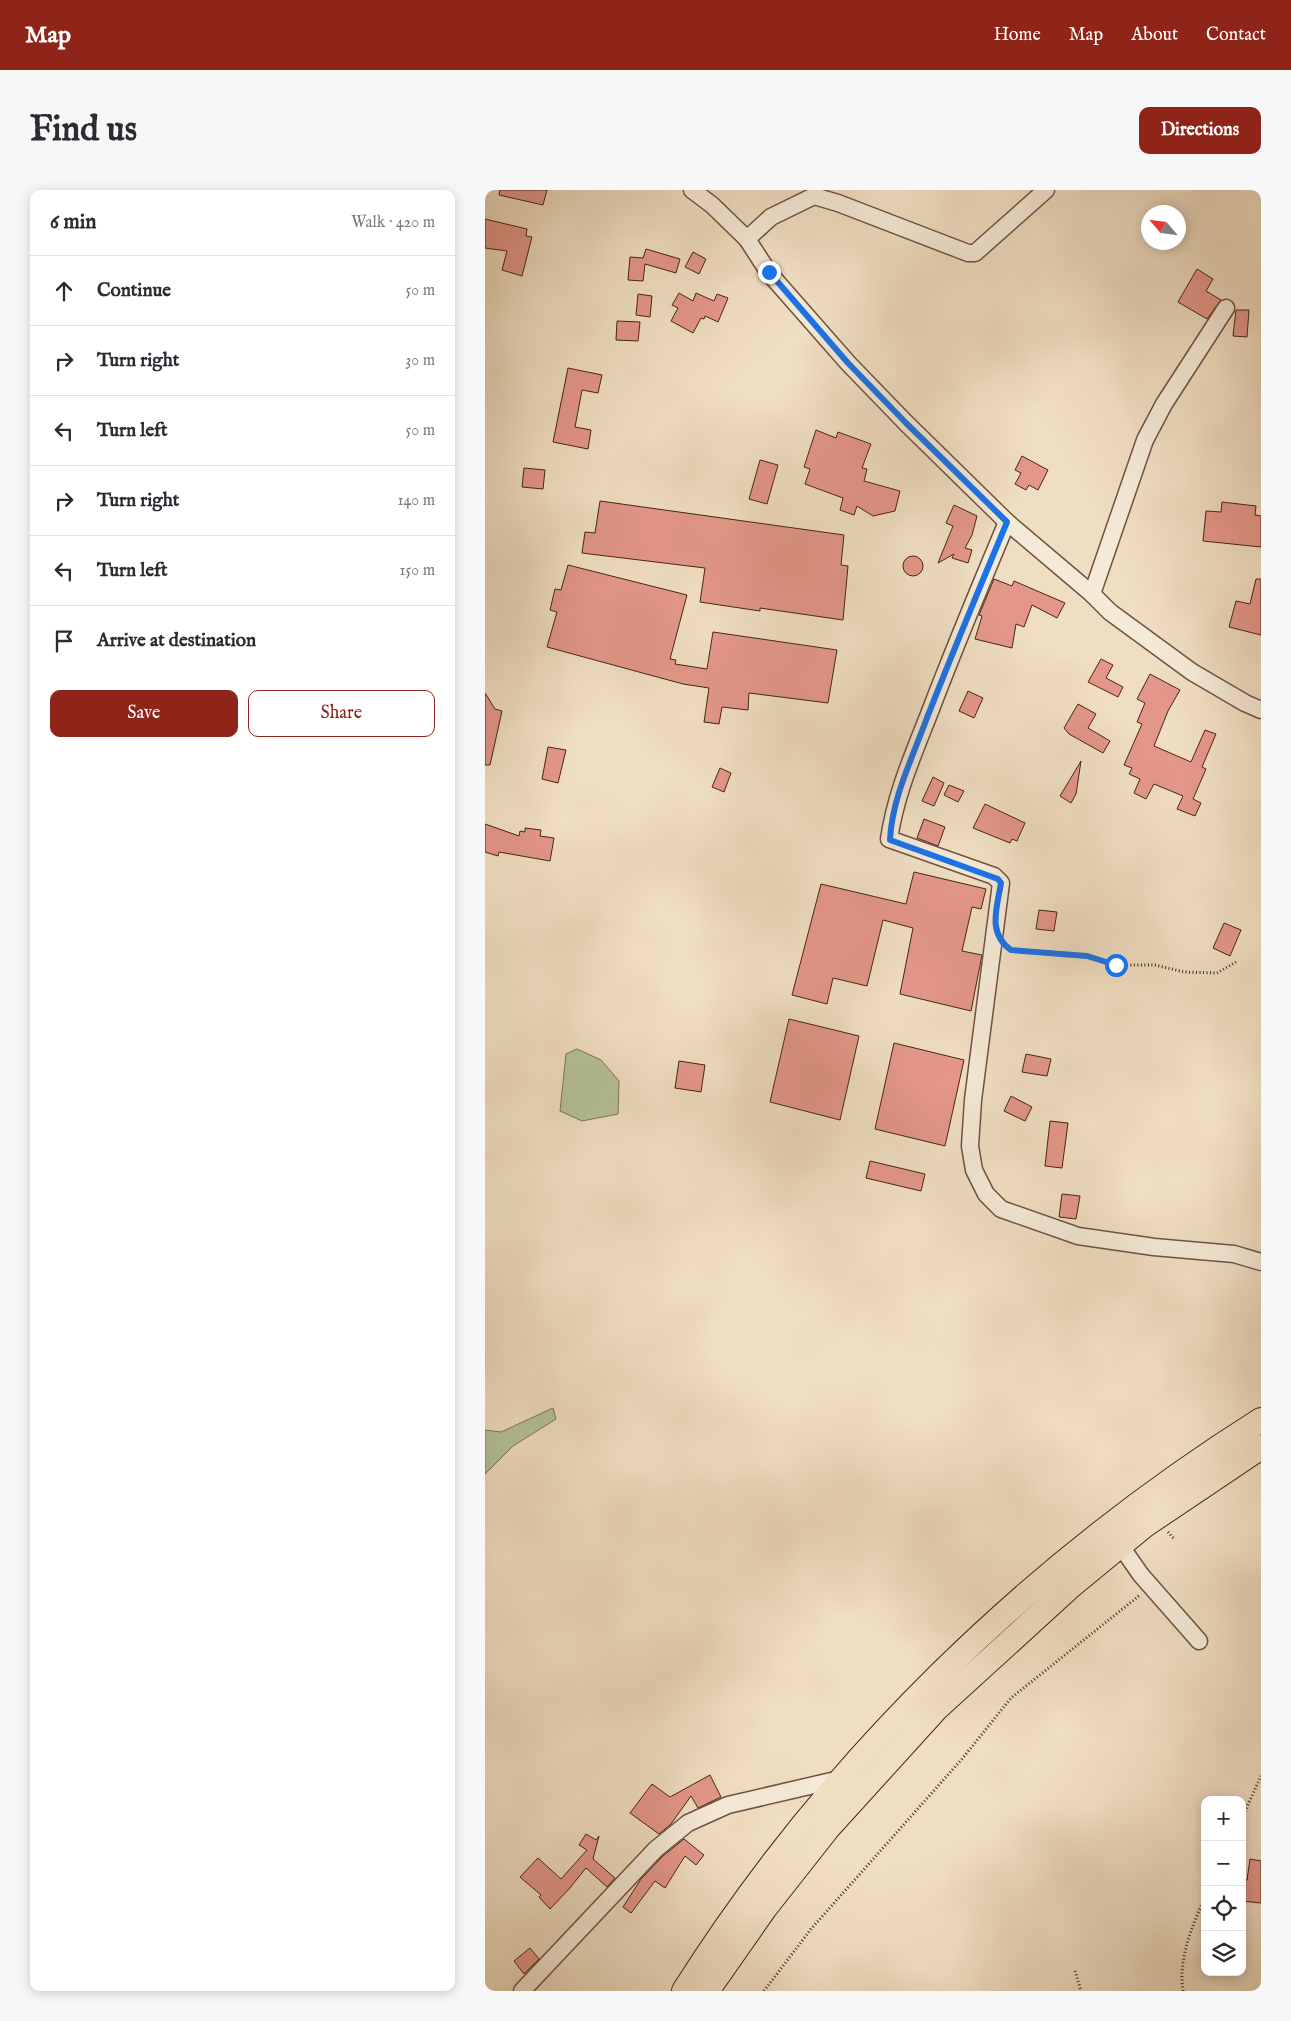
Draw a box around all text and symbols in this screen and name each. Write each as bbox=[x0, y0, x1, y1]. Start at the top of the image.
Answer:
text: Map bbox=[25, 20, 71, 51]
text: Home bbox=[994, 24, 1041, 47]
text: Map bbox=[1069, 24, 1103, 47]
text: About bbox=[1131, 24, 1178, 47]
text: Contact bbox=[1206, 24, 1266, 47]
button: Directions bbox=[1139, 107, 1261, 154]
text: Find us bbox=[30, 108, 137, 153]
north arrow bbox=[1141, 205, 1186, 250]
text: 6 min bbox=[50, 209, 96, 236]
text: Walk · 420 m bbox=[351, 213, 435, 233]
route end bbox=[758, 261, 781, 284]
icon: ahead bbox=[50, 277, 78, 305]
text: Continue bbox=[97, 279, 171, 303]
text: 50 m bbox=[406, 281, 435, 301]
icon: right bbox=[50, 347, 78, 375]
text: Turn right bbox=[97, 349, 179, 373]
text: 30 m bbox=[405, 351, 435, 371]
icon: left bbox=[50, 417, 78, 445]
text: Turn left bbox=[97, 419, 168, 443]
text: 50 m bbox=[406, 421, 435, 441]
icon: right bbox=[50, 487, 78, 515]
text: Turn right bbox=[97, 489, 179, 513]
text: 140 m bbox=[397, 491, 435, 511]
icon: left bbox=[50, 557, 78, 585]
text: Turn left bbox=[97, 559, 168, 583]
text: 150 m bbox=[400, 561, 435, 581]
icon: arrive bbox=[50, 627, 78, 655]
text: Arrive at destination bbox=[97, 629, 256, 653]
button: Save bbox=[50, 690, 238, 737]
button: Share bbox=[248, 690, 435, 737]
route start bbox=[1105, 954, 1128, 977]
map controls bbox=[1201, 1796, 1246, 1976]
button: + bbox=[1201, 1796, 1246, 1841]
button: − bbox=[1201, 1841, 1246, 1886]
button: locate bbox=[1201, 1886, 1246, 1931]
button: layers bbox=[1201, 1931, 1246, 1976]

